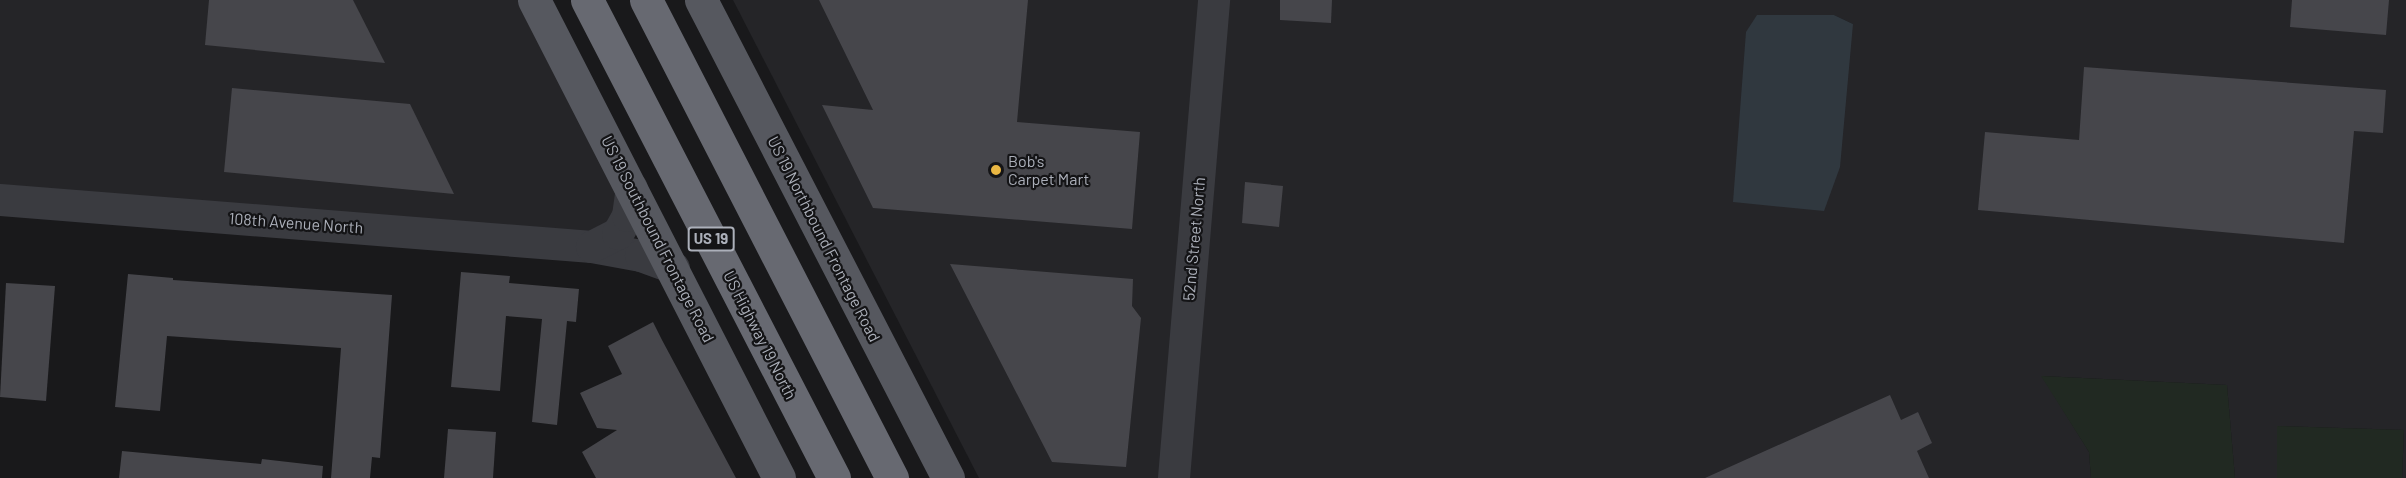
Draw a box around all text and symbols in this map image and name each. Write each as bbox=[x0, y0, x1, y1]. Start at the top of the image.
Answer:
street label: US 19 Southbound Frontage Road bbox=[597, 133, 719, 345]
street label: US 19 Northbound Frontage Road bbox=[764, 133, 884, 345]
place label: Bob's Carpet Mart bbox=[1008, 151, 1089, 189]
marker: Bob's Carpet Mart bbox=[989, 163, 1003, 177]
street label: 52nd Street North bbox=[1179, 176, 1209, 302]
street label: 108th Avenue North bbox=[228, 209, 364, 237]
road number: US 19 bbox=[687, 227, 735, 251]
street label: US Highway 19 North bbox=[719, 268, 801, 402]

